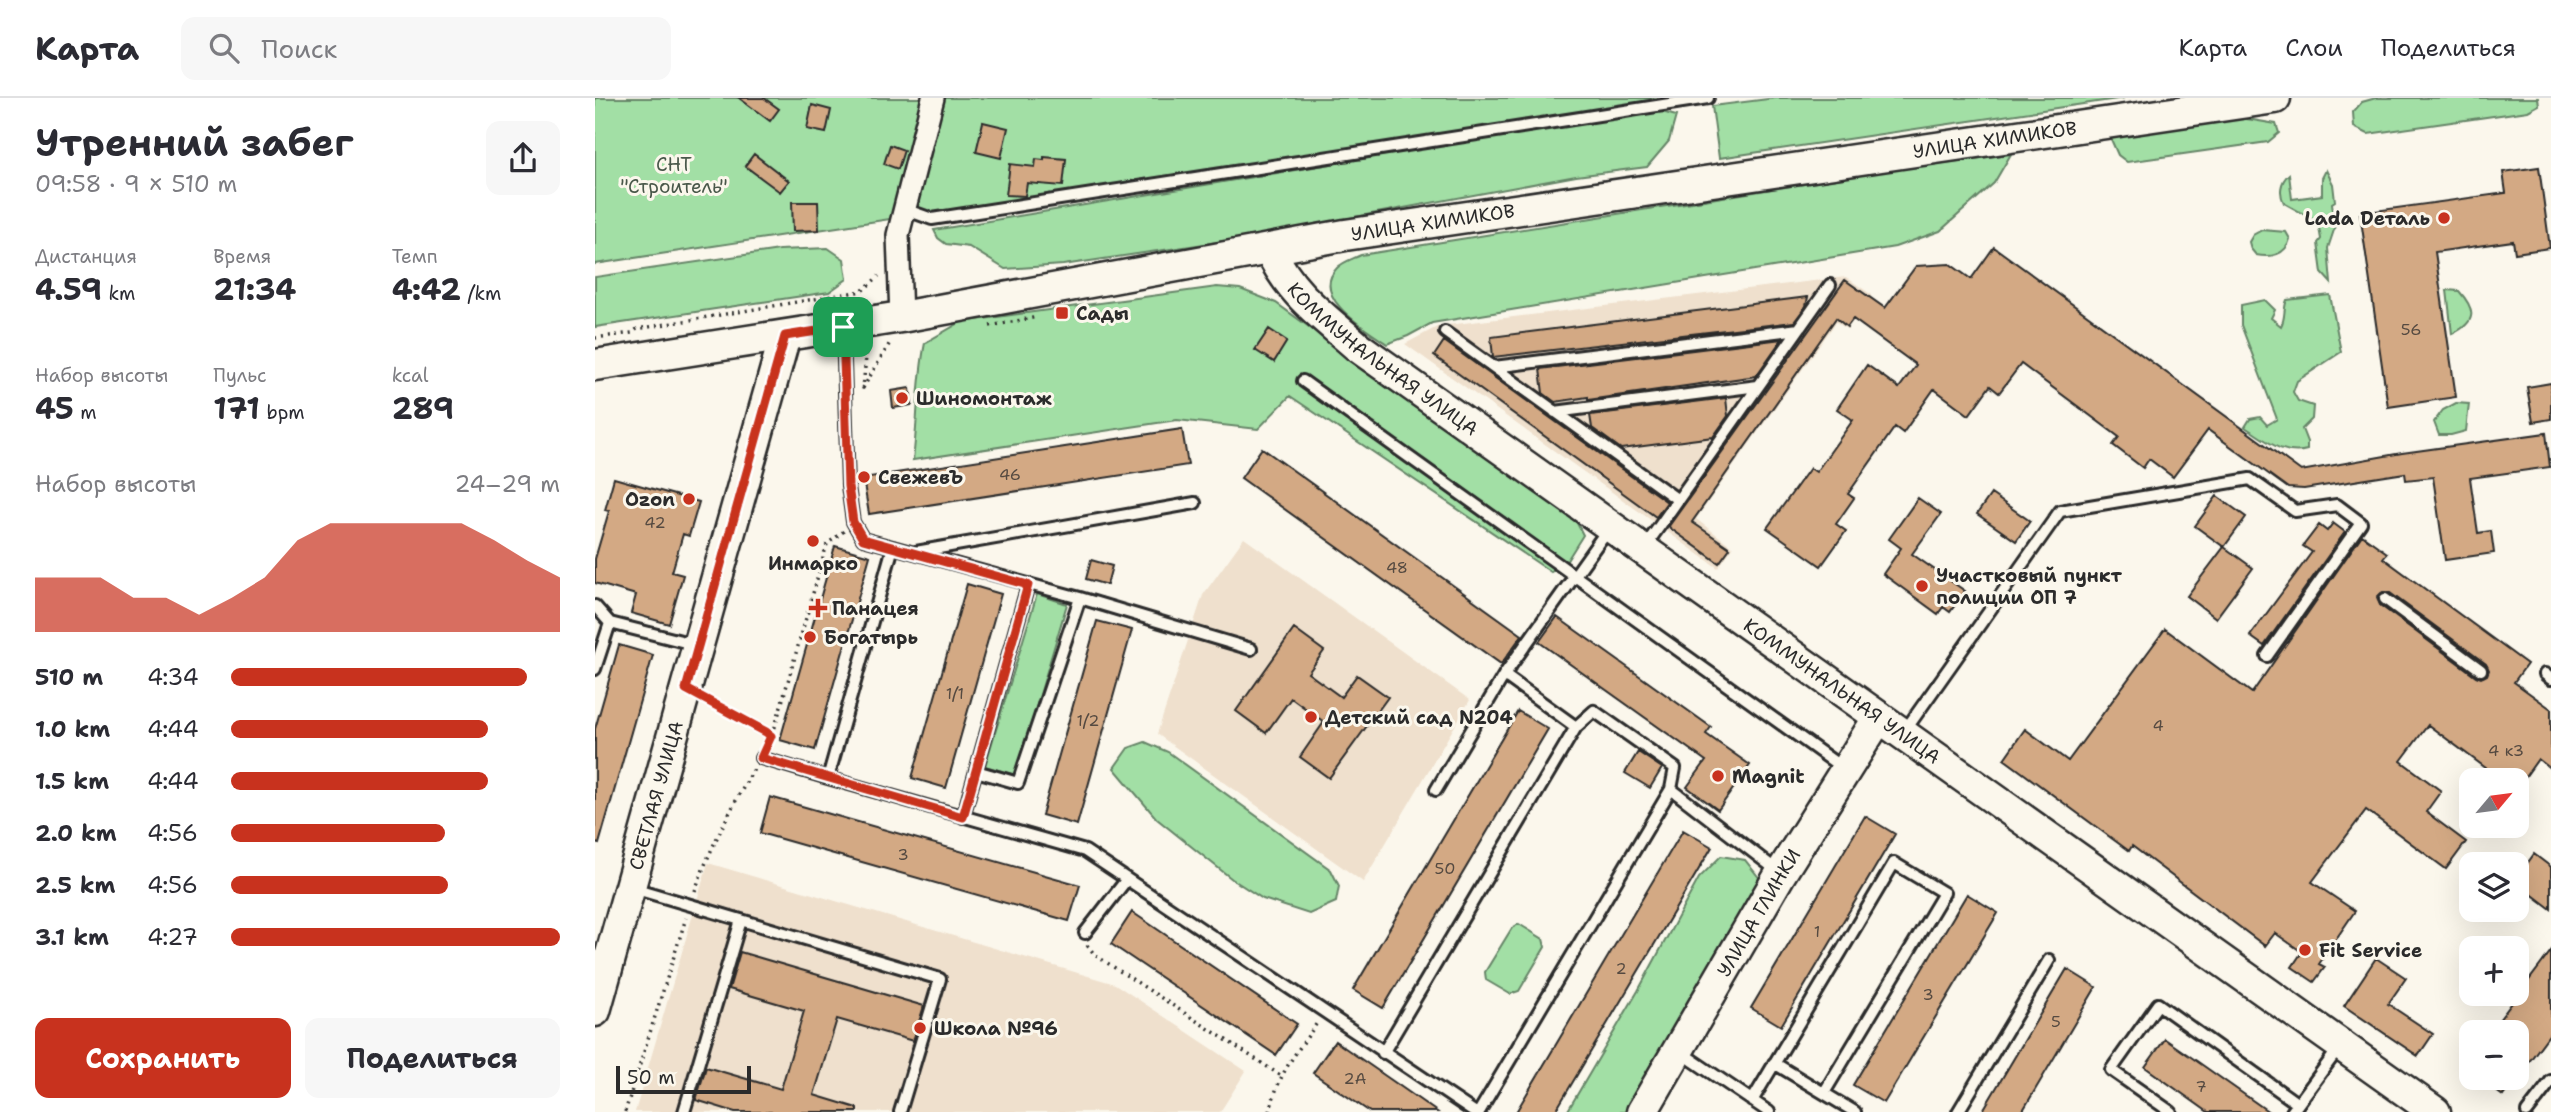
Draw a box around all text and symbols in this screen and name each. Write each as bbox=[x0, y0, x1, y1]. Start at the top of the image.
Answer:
search box bbox=[181, 17, 671, 80]
text: Карта bbox=[35, 26, 139, 71]
icon: search bbox=[205, 29, 243, 67]
text: Поиск bbox=[261, 31, 337, 66]
text: Карта bbox=[2179, 32, 2247, 64]
text: Слои bbox=[2285, 32, 2343, 64]
text: Поделиться bbox=[2381, 32, 2516, 64]
street label: УЛИЦА ХИМИКОВ bbox=[1911, 115, 2078, 164]
text: Утренний забег bbox=[35, 117, 353, 168]
button: share bbox=[486, 121, 560, 195]
park label: СНТ "Строитель" bbox=[620, 152, 728, 199]
text: 09:58 · 9 × 510 m bbox=[35, 169, 237, 199]
street label: УЛИЦА ХИМИКОВ bbox=[1349, 198, 1516, 247]
place label: Lada Dеталь bbox=[2305, 206, 2430, 231]
marker: Lada Dеталь bbox=[2436, 210, 2452, 226]
text: Дистанция bbox=[35, 244, 137, 269]
text: Время bbox=[213, 244, 271, 269]
text: Темп bbox=[392, 244, 438, 269]
text: 4.59 bbox=[35, 269, 102, 310]
text: 21:34 bbox=[213, 269, 296, 310]
text: 4:42 bbox=[392, 269, 461, 310]
street label: КОММУНАЛЬНАЯ УЛИЦА bbox=[1282, 277, 1483, 441]
text: km bbox=[102, 281, 135, 306]
text: /km bbox=[461, 281, 501, 306]
pin bbox=[813, 297, 873, 357]
place label: Сады bbox=[1076, 301, 1129, 326]
marker: Сады bbox=[1054, 305, 1070, 321]
icon: arrive bbox=[824, 308, 862, 346]
house number: 56 bbox=[2401, 319, 2421, 340]
text: Набор высоты bbox=[35, 363, 168, 388]
text: Пульс bbox=[213, 363, 267, 388]
text: kcal bbox=[392, 363, 429, 388]
place label: Шиномонтаж bbox=[916, 386, 1052, 411]
text: 45 bbox=[35, 388, 74, 429]
text: 171 bbox=[213, 388, 260, 429]
text: 289 bbox=[392, 388, 454, 429]
marker: Шиномонтаж bbox=[894, 390, 910, 406]
text: m bbox=[74, 400, 97, 425]
text: bpm bbox=[260, 400, 305, 425]
house number: 46 bbox=[999, 464, 1021, 485]
place label: СвежевЪ bbox=[878, 465, 963, 490]
text: Набор высоты bbox=[35, 469, 196, 499]
text: 24–29 m bbox=[455, 469, 560, 499]
marker: СвежевЪ bbox=[856, 469, 872, 485]
place label: Ozon bbox=[625, 487, 675, 512]
marker: Ozon bbox=[681, 491, 697, 507]
house number: 42 bbox=[644, 512, 666, 533]
marker: Инмарко bbox=[805, 533, 821, 549]
place label: Инмарко bbox=[768, 551, 858, 576]
house number: 48 bbox=[1386, 557, 1408, 578]
place label: Участковый пункт полиции ОП 7 bbox=[1936, 563, 2122, 610]
marker: Участковый пункт полиции ОП 7 bbox=[1914, 578, 1930, 594]
place label: Панацея bbox=[832, 596, 919, 621]
marker: Панацея bbox=[810, 600, 826, 616]
street label: КОММУНАЛЬНАЯ УЛИЦА bbox=[1739, 613, 1945, 770]
place label: Богатырь bbox=[824, 625, 918, 650]
marker: Богатырь bbox=[802, 629, 818, 645]
text: 510 m bbox=[35, 662, 103, 692]
text: 4:34 bbox=[147, 662, 199, 692]
house number: 1/1 bbox=[946, 683, 964, 704]
place label: Детский сад N204 bbox=[1325, 705, 1514, 730]
marker: Детский сад N204 bbox=[1303, 709, 1319, 725]
house number: 1/2 bbox=[1077, 710, 1099, 731]
text: 1.0 km bbox=[35, 714, 110, 744]
text: 4:44 bbox=[147, 714, 199, 744]
house number: 4 bbox=[2152, 715, 2164, 736]
street label: СВЕТЛАЯ УЛИЦА bbox=[623, 718, 689, 873]
house number: 4 к3 bbox=[2488, 740, 2524, 761]
place label: Magnit bbox=[1732, 764, 1804, 789]
text: 1.5 km bbox=[35, 766, 109, 796]
text: 4:44 bbox=[147, 766, 199, 796]
marker: Magnit bbox=[1710, 768, 1726, 784]
north arrow bbox=[2459, 768, 2529, 838]
map controls bbox=[2459, 768, 2529, 1090]
text: 2.0 km bbox=[35, 818, 117, 848]
text: 4:56 bbox=[147, 818, 198, 848]
house number: 3 bbox=[897, 844, 909, 865]
street label: УЛИЦА ГЛИНКИ bbox=[1711, 844, 1806, 981]
button: layers bbox=[2459, 852, 2529, 922]
house number: 50 bbox=[1435, 858, 1455, 879]
text: 2.5 km bbox=[35, 870, 116, 900]
text: 4:56 bbox=[147, 870, 198, 900]
house number: 1 bbox=[1814, 921, 1820, 942]
text: 3.1 km bbox=[35, 922, 109, 952]
text: 4:27 bbox=[147, 922, 198, 952]
button: + bbox=[2459, 936, 2529, 1006]
place label: Fit Service bbox=[2319, 938, 2422, 963]
marker: Fit Service bbox=[2297, 942, 2313, 958]
house number: 2 bbox=[1615, 958, 1627, 979]
house number: 3 bbox=[1922, 984, 1934, 1005]
house number: 5 bbox=[2051, 1011, 2061, 1032]
place label: Школа №96 bbox=[934, 1016, 1058, 1041]
button: Сохранить bbox=[35, 1018, 291, 1098]
button: Поделиться bbox=[305, 1018, 560, 1098]
marker: Школа №96 bbox=[912, 1020, 928, 1036]
button: − bbox=[2459, 1020, 2529, 1090]
scale bar bbox=[616, 1063, 751, 1095]
text: 50 m bbox=[627, 1065, 675, 1090]
house number: 2А bbox=[1344, 1068, 1366, 1089]
house number: 7 bbox=[2195, 1076, 2207, 1097]

